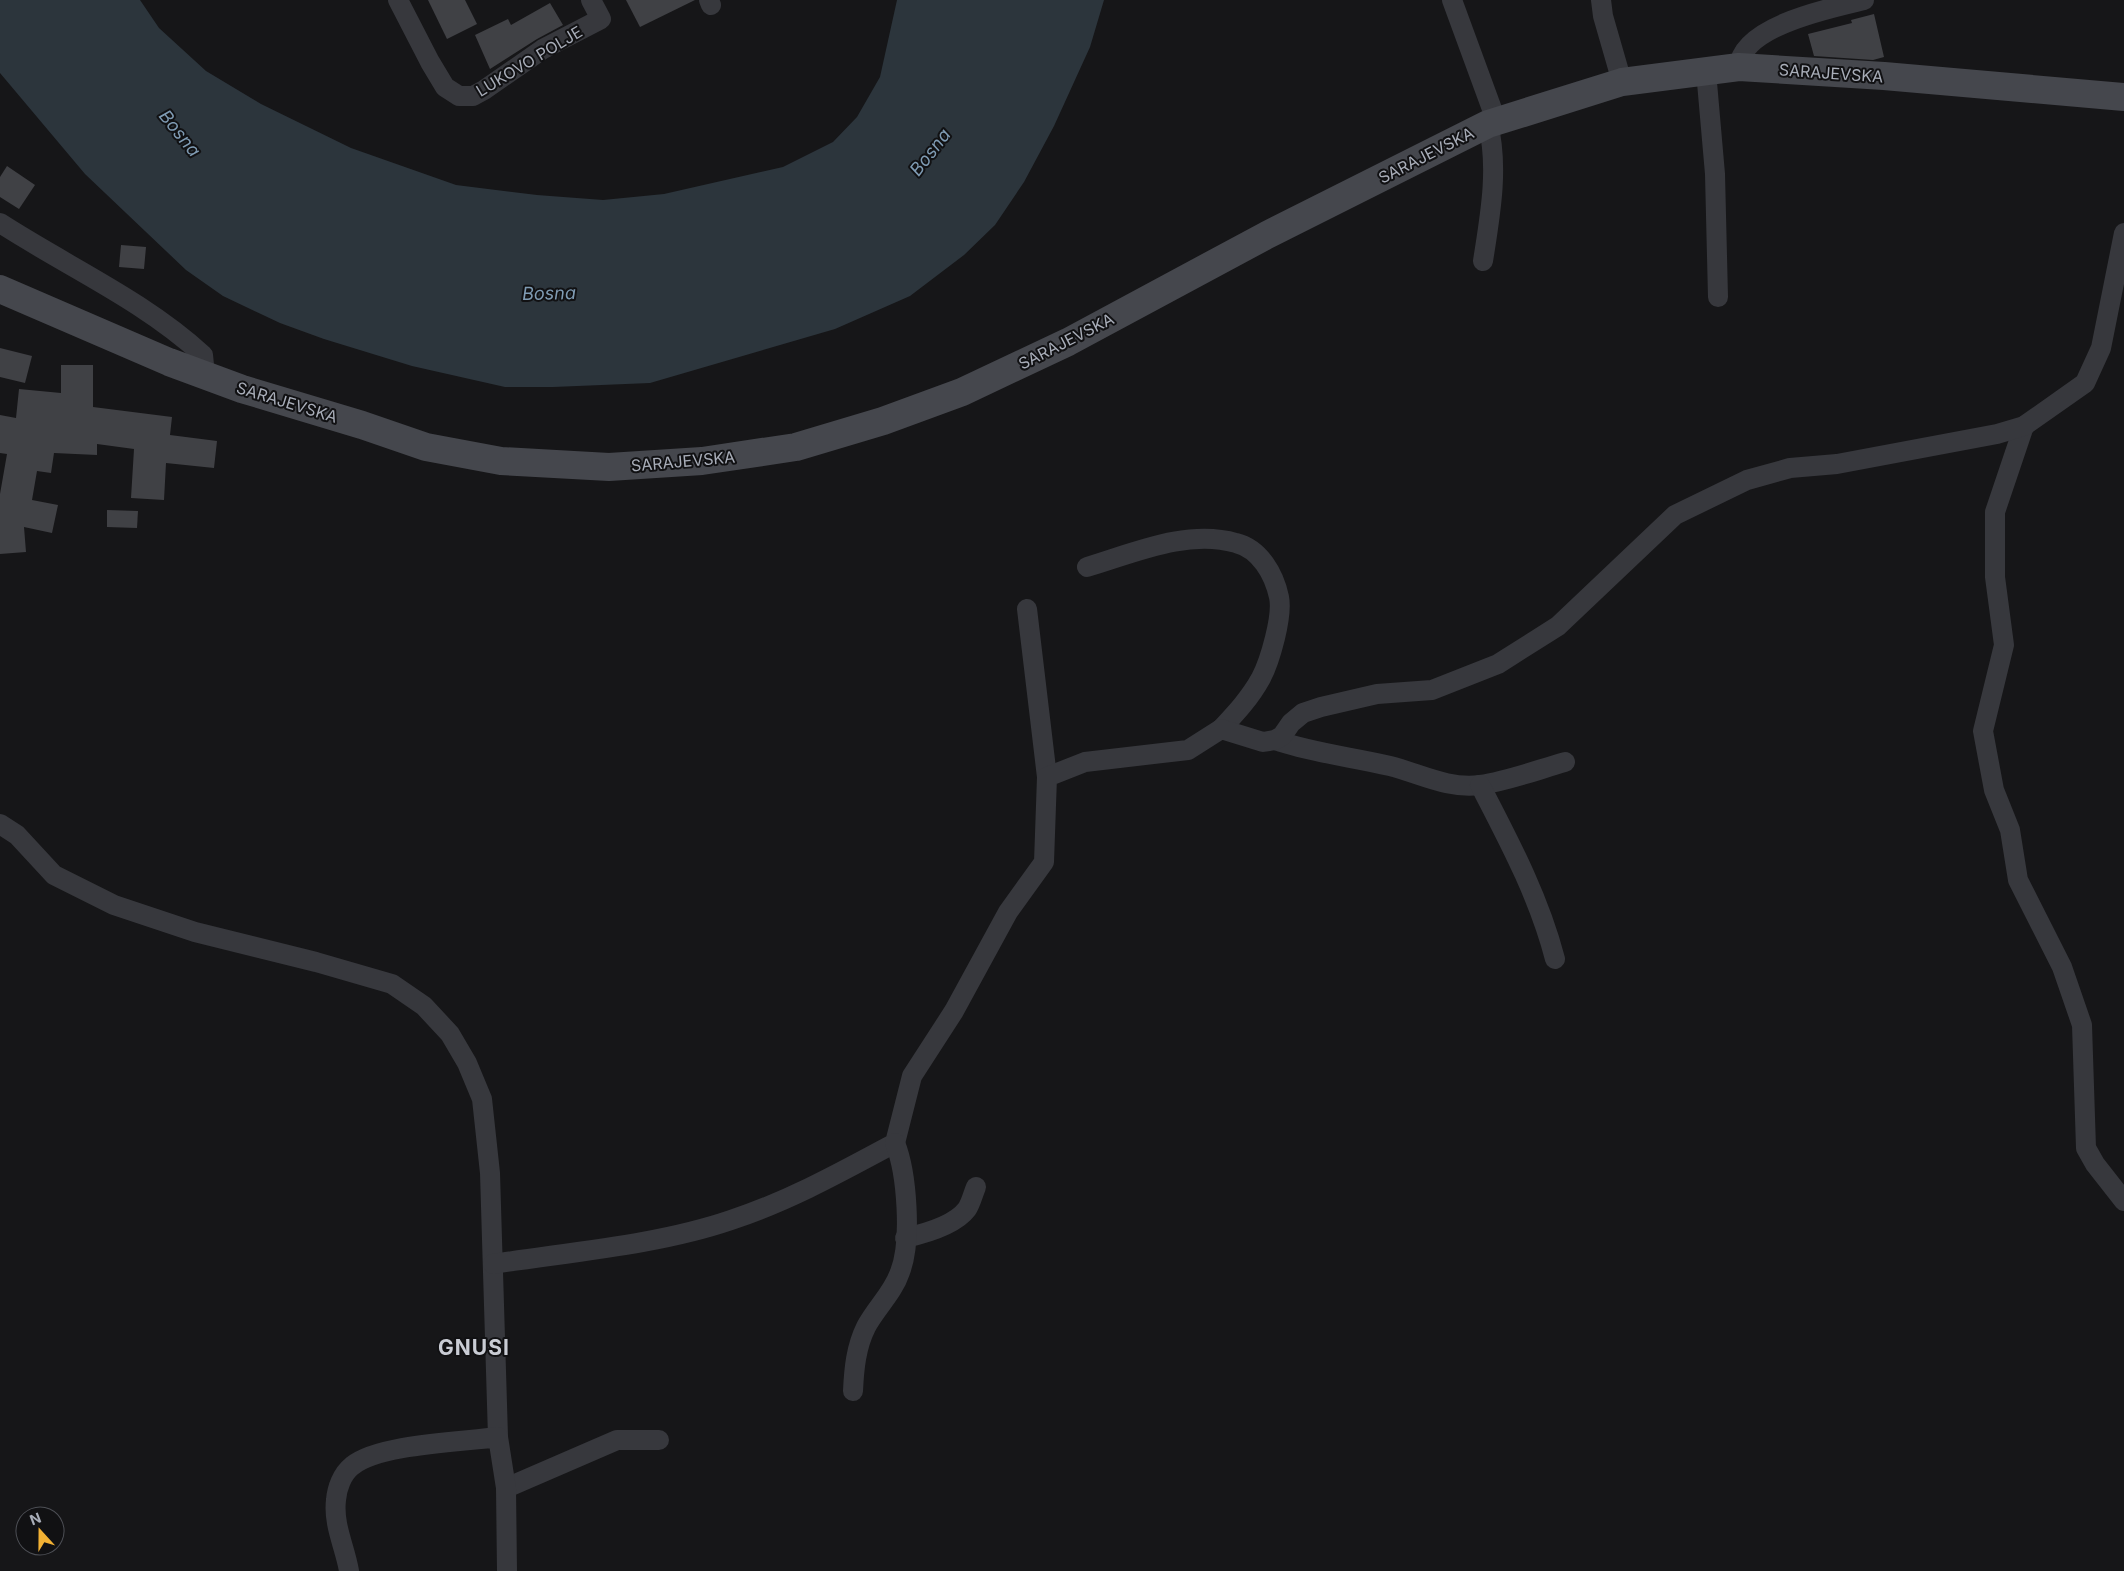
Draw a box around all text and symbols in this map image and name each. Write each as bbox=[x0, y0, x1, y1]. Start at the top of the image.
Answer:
street label: LUKOVO POLJE bbox=[472, 21, 586, 101]
street label: SARAJEVSKA bbox=[1778, 59, 1884, 87]
water label: Bosna bbox=[155, 106, 205, 160]
street label: SARAJEVSKA bbox=[1375, 122, 1477, 188]
water label: Bosna bbox=[905, 124, 955, 180]
water label: Bosna bbox=[522, 282, 576, 304]
street label: SARAJEVSKA bbox=[1015, 308, 1117, 374]
street label: SARAJEVSKA bbox=[234, 377, 340, 427]
street label: SARAJEVSKA bbox=[630, 446, 736, 476]
district label: GNUSI bbox=[438, 1335, 510, 1360]
north arrow bbox=[15, 1506, 65, 1556]
text: N bbox=[27, 1509, 43, 1528]

